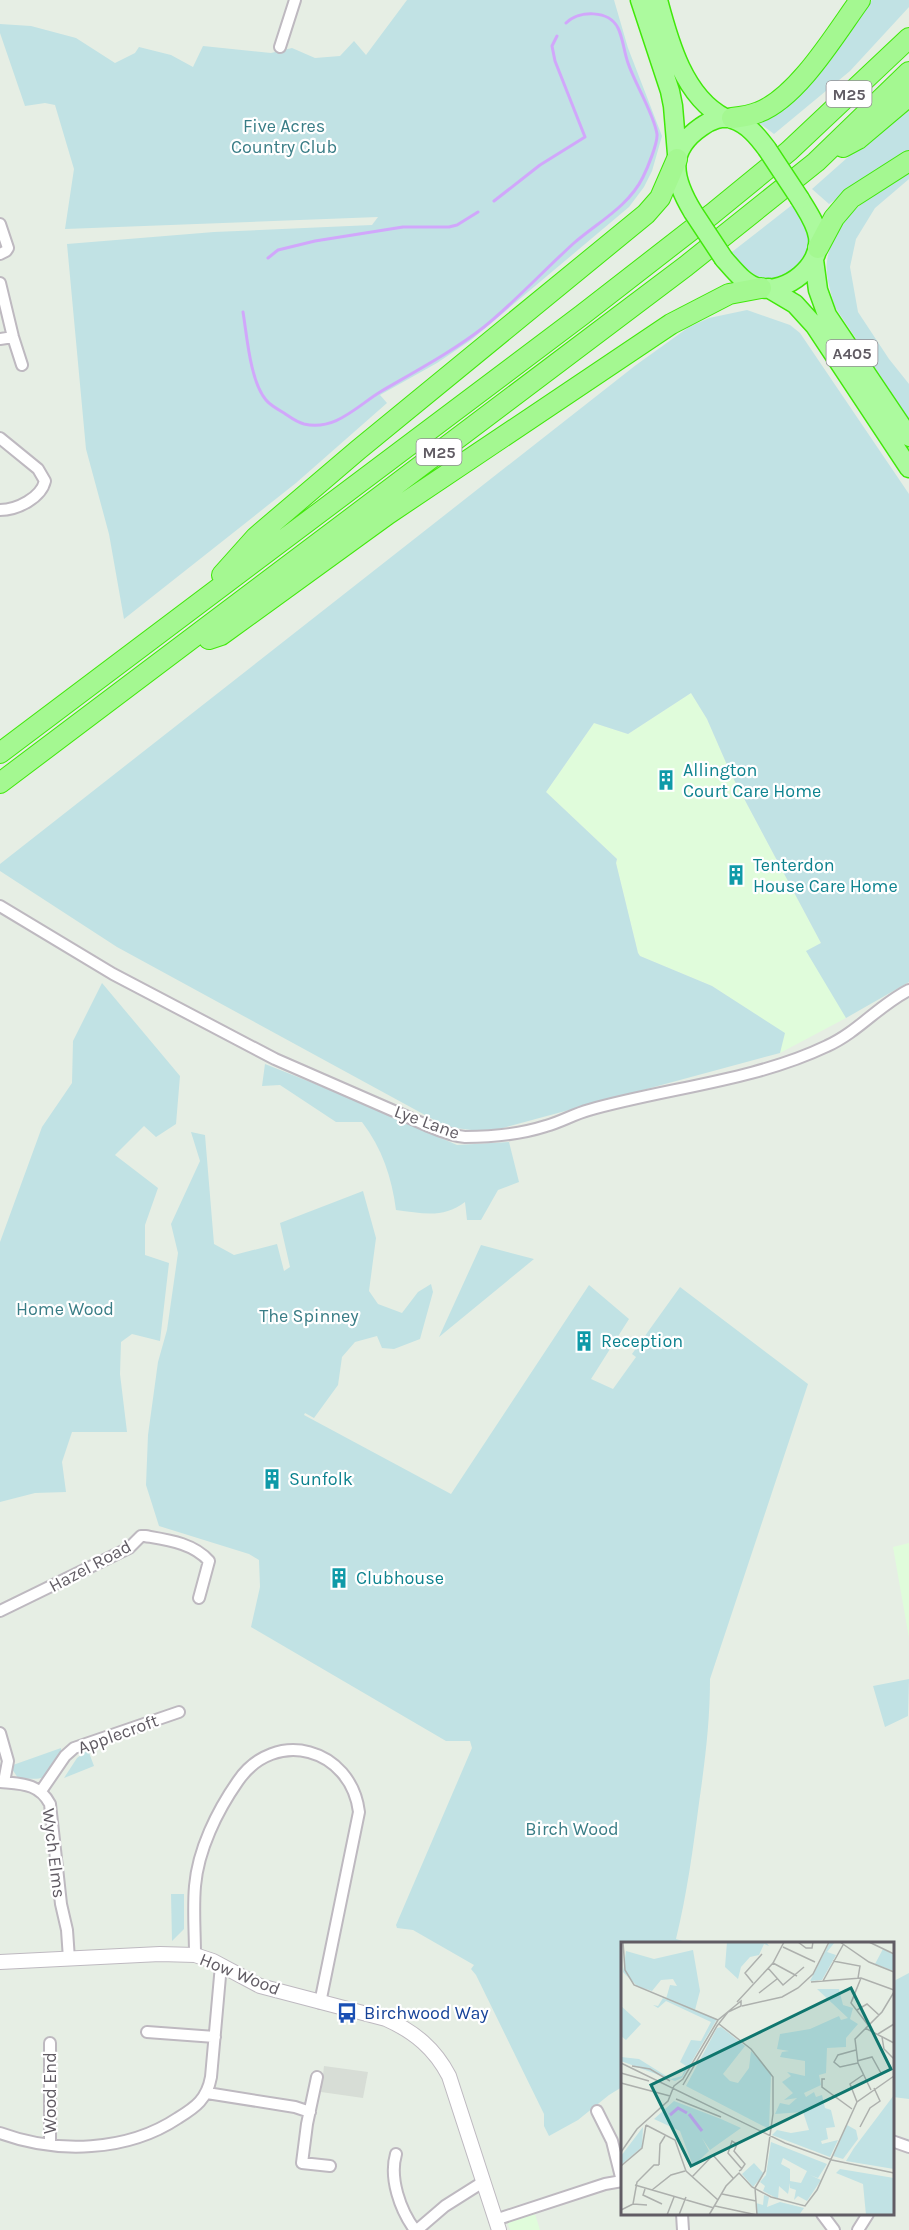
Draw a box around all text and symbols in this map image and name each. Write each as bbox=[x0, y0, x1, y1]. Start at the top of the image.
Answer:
road number: M25 bbox=[826, 81, 872, 107]
park label: Five Acres Country Club bbox=[231, 115, 337, 158]
road number: A405 bbox=[826, 340, 878, 366]
road number: M25 bbox=[416, 439, 462, 465]
place label: Allington Court Care Home bbox=[683, 759, 821, 802]
building icon: Allington Court Care Home bbox=[654, 768, 678, 792]
place label: Tenterdon House Care Home bbox=[753, 854, 898, 897]
building icon: Tenterdon House Care Home bbox=[724, 863, 748, 887]
street label: Lye Lane bbox=[391, 1100, 463, 1144]
park label: Home Wood bbox=[16, 1298, 114, 1320]
park label: The Spinney bbox=[259, 1305, 359, 1327]
building icon: Reception bbox=[572, 1329, 596, 1353]
place label: Reception bbox=[601, 1330, 683, 1352]
building icon: Sunfolk bbox=[260, 1467, 284, 1491]
place label: Sunfolk bbox=[289, 1468, 353, 1490]
street label: Hazel Road bbox=[45, 1535, 135, 1597]
building icon: Clubhouse bbox=[327, 1566, 351, 1590]
place label: Clubhouse bbox=[356, 1567, 444, 1589]
street label: Applecroft bbox=[75, 1709, 162, 1759]
street label: Wych Elms bbox=[38, 1807, 70, 1899]
park label: Birch Wood bbox=[525, 1818, 619, 1840]
inset map bbox=[621, 1942, 894, 2215]
street label: How Wood bbox=[196, 1948, 284, 2000]
bus stop icon: Birchwood Way bbox=[335, 2001, 359, 2025]
place label: Birchwood Way bbox=[364, 2002, 489, 2024]
street label: Wood End bbox=[39, 2052, 61, 2134]

